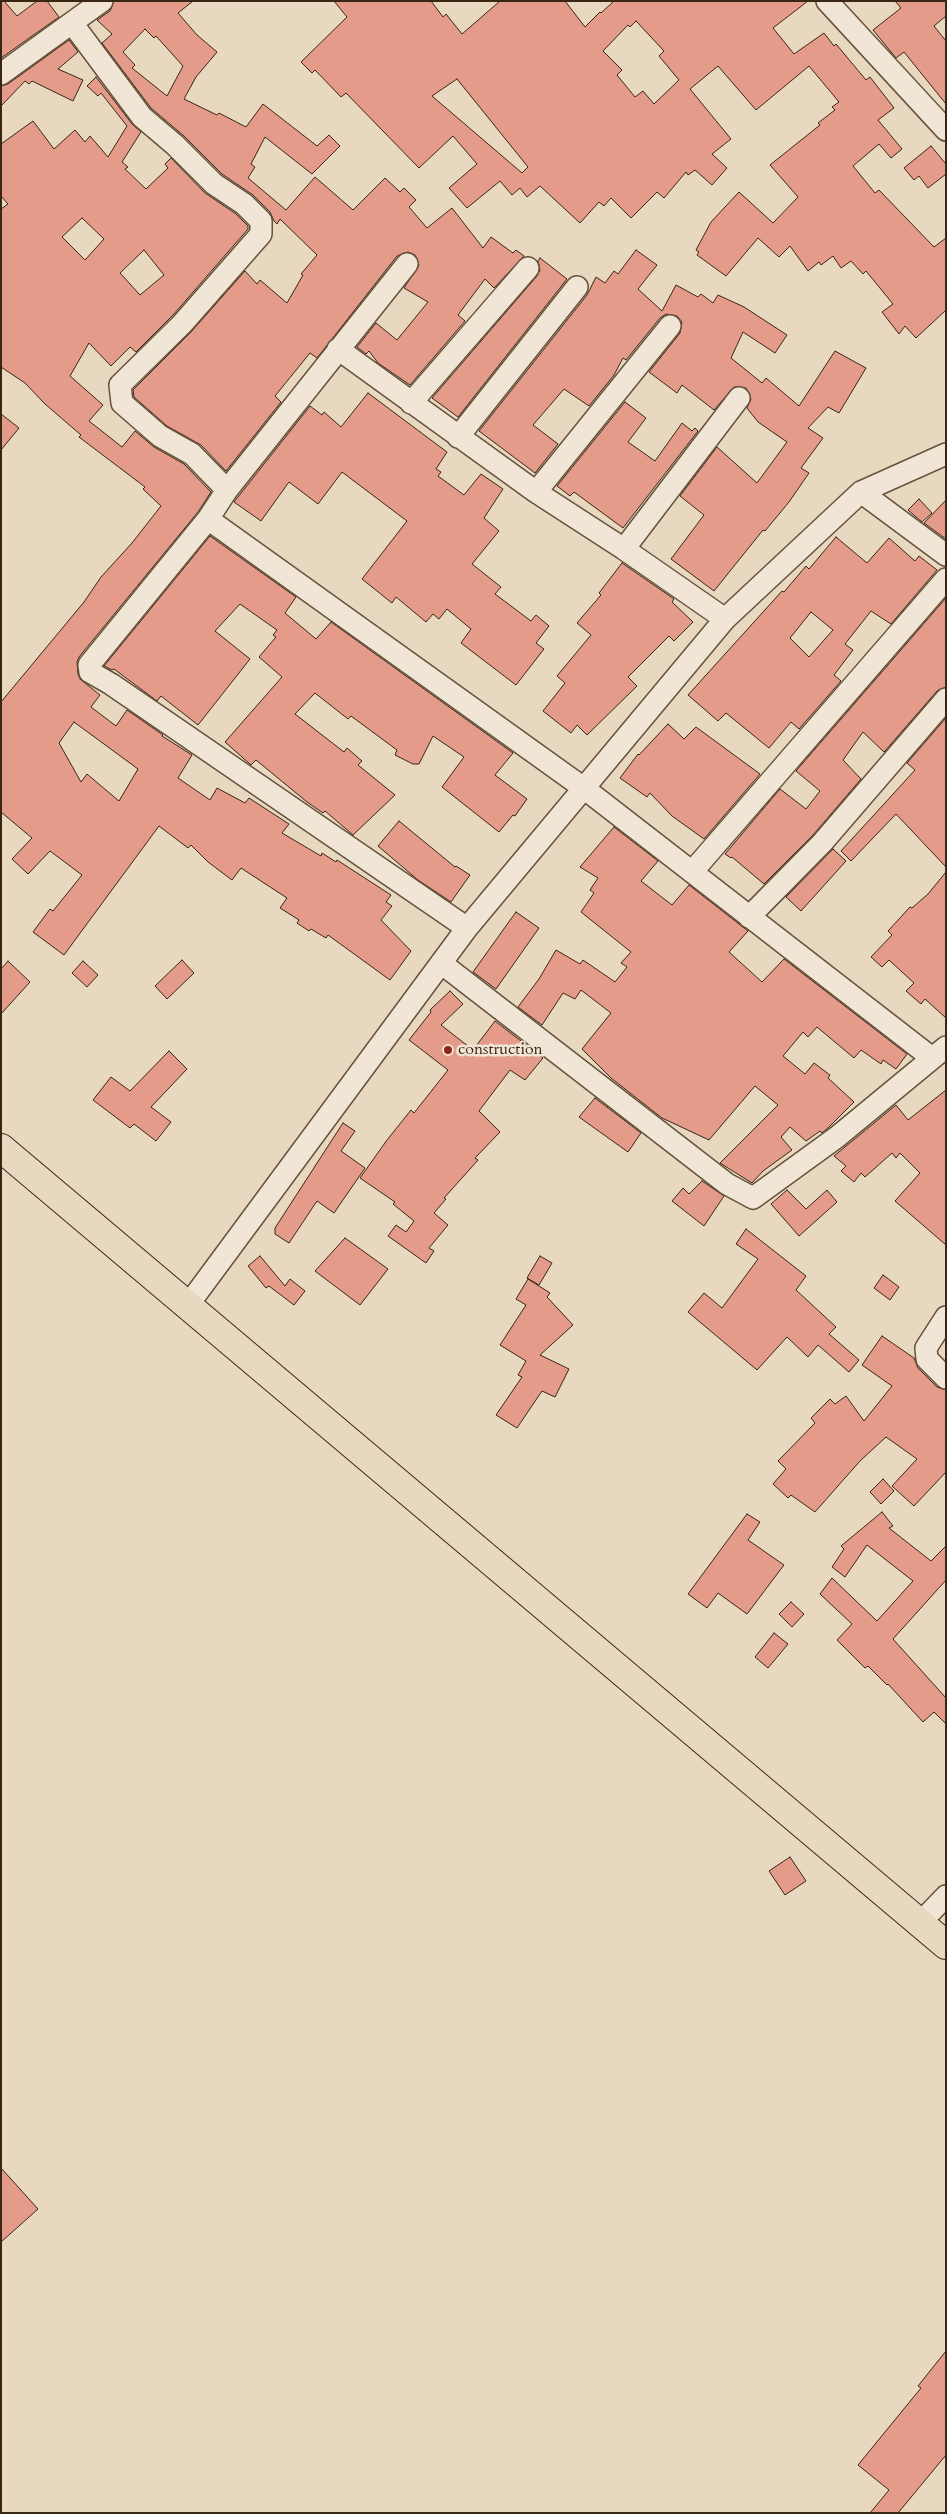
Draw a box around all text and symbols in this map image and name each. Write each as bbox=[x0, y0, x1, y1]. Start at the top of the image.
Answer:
place label: construction bbox=[458, 1040, 543, 1060]
marker: construction bbox=[442, 1044, 454, 1056]

